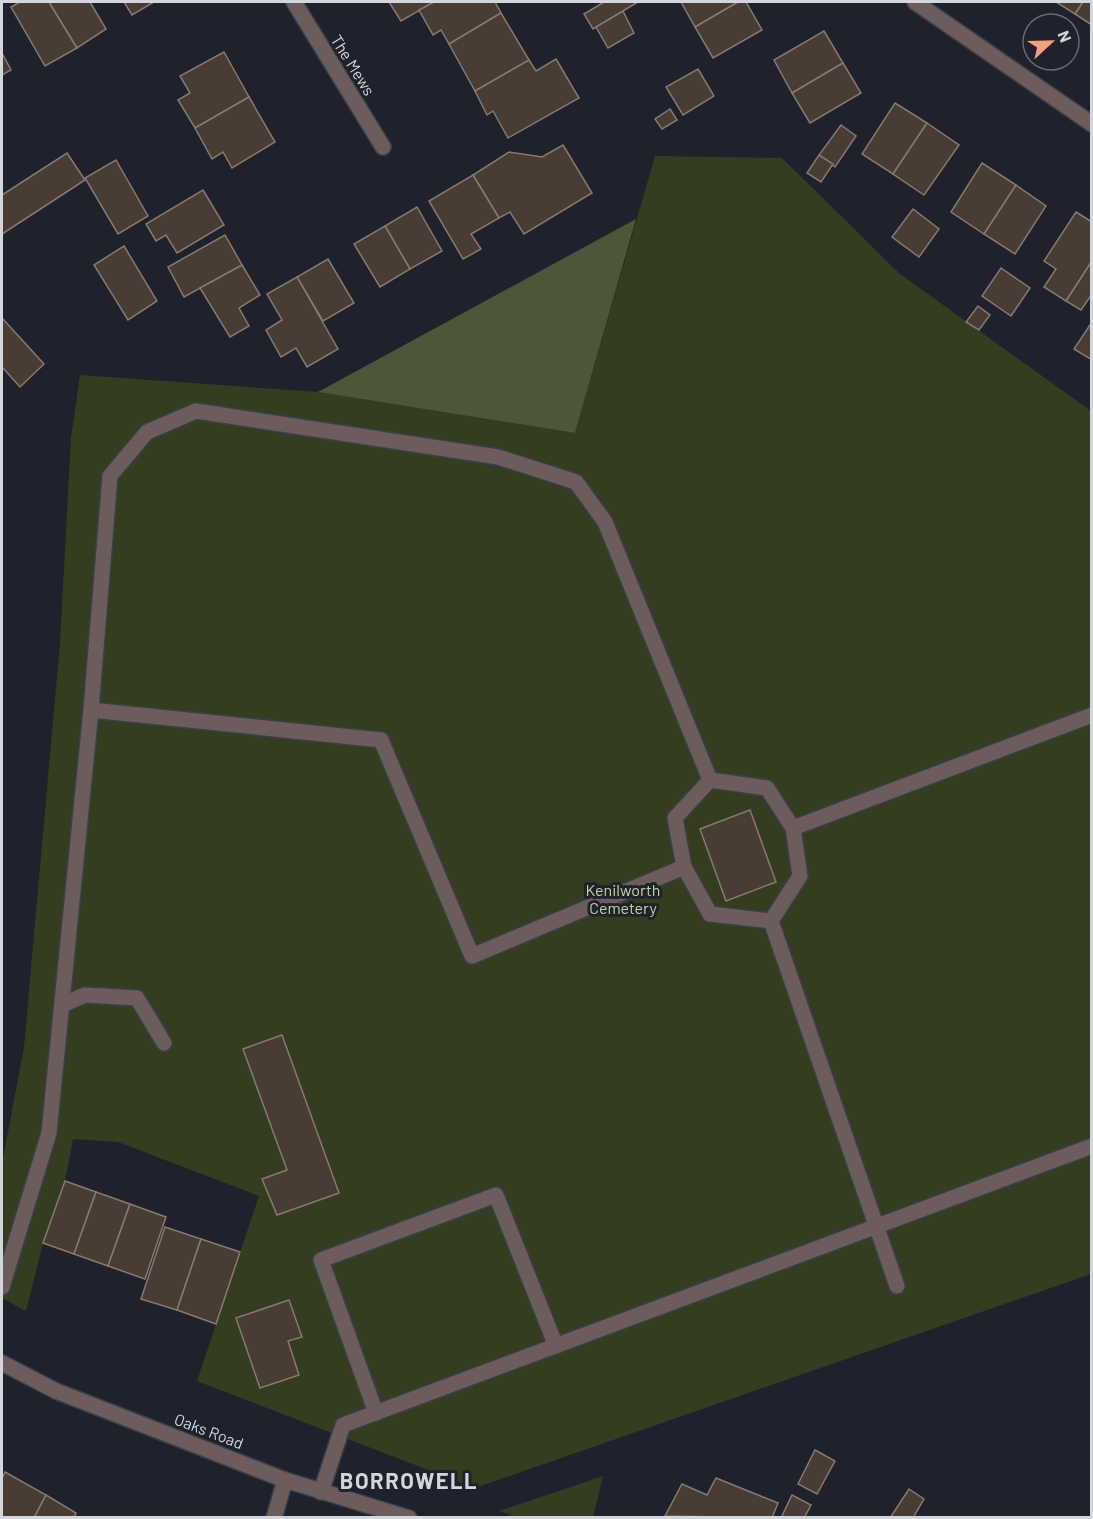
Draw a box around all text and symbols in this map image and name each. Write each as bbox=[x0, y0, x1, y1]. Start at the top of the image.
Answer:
north arrow bbox=[1021, 12, 1081, 72]
text: N bbox=[1055, 28, 1076, 45]
street label: The Mews bbox=[327, 31, 379, 99]
park label: Kenilworth Cemetery bbox=[586, 880, 660, 917]
street label: Oaks Road bbox=[172, 1409, 246, 1452]
district label: BORROWELL bbox=[340, 1467, 478, 1493]

